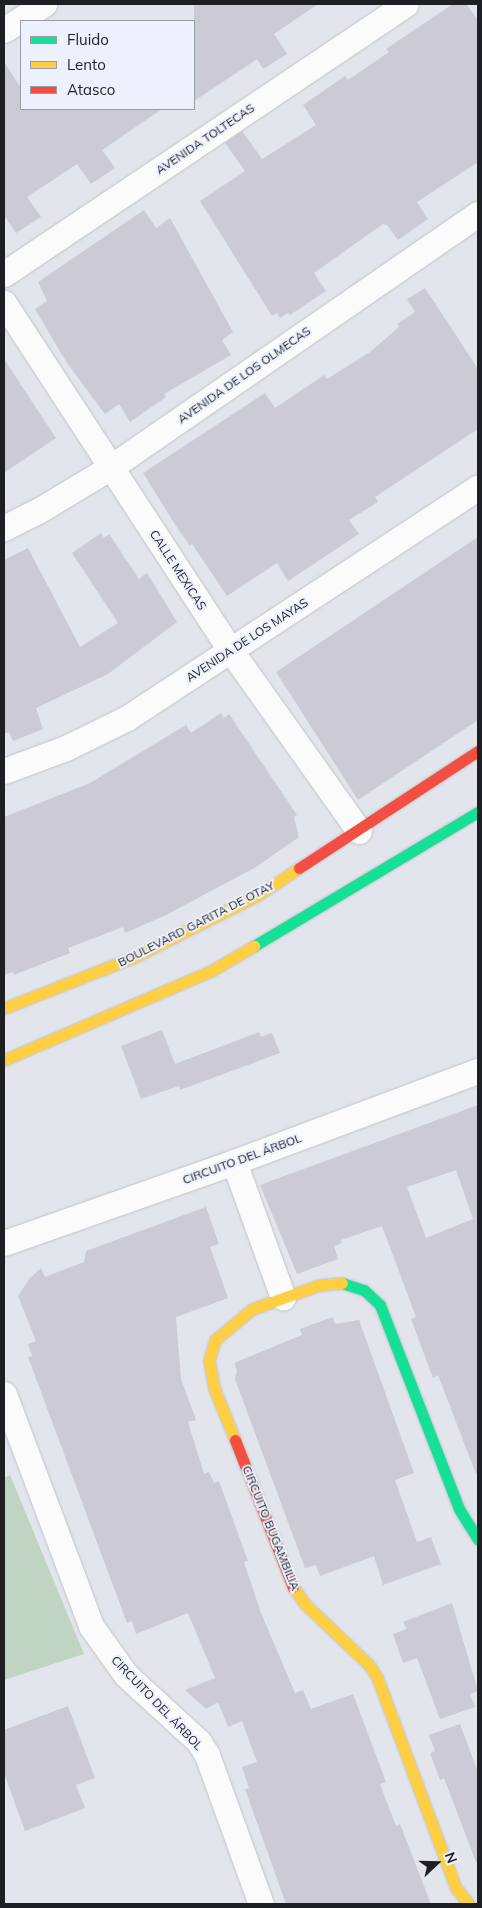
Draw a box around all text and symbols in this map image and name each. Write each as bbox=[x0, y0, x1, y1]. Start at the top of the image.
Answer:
legend bbox=[20, 20, 195, 110]
text: Fluido bbox=[67, 30, 109, 49]
text: Lento bbox=[67, 55, 106, 74]
text: Atasco bbox=[67, 80, 115, 99]
street label: AVENIDA TOLTECAS bbox=[153, 101, 257, 177]
street label: AVENIDA DE LOS OLMECAS bbox=[175, 324, 313, 426]
street label: CALLE MEXICAS bbox=[147, 527, 209, 613]
street label: AVENIDA DE LOS MAYAS bbox=[183, 595, 311, 685]
street label: BOULEVARD GARITA DE OTAY bbox=[115, 878, 277, 970]
street label: CIRCUITO DEL ÁRBOL bbox=[181, 1131, 303, 1187]
street label: CIRCUITO BUGAMBILIA bbox=[239, 1464, 303, 1592]
street label: CIRCUITO DEL ÁRBOL bbox=[108, 1653, 206, 1753]
north arrow bbox=[412, 1838, 462, 1888]
text: N bbox=[441, 1849, 461, 1866]

